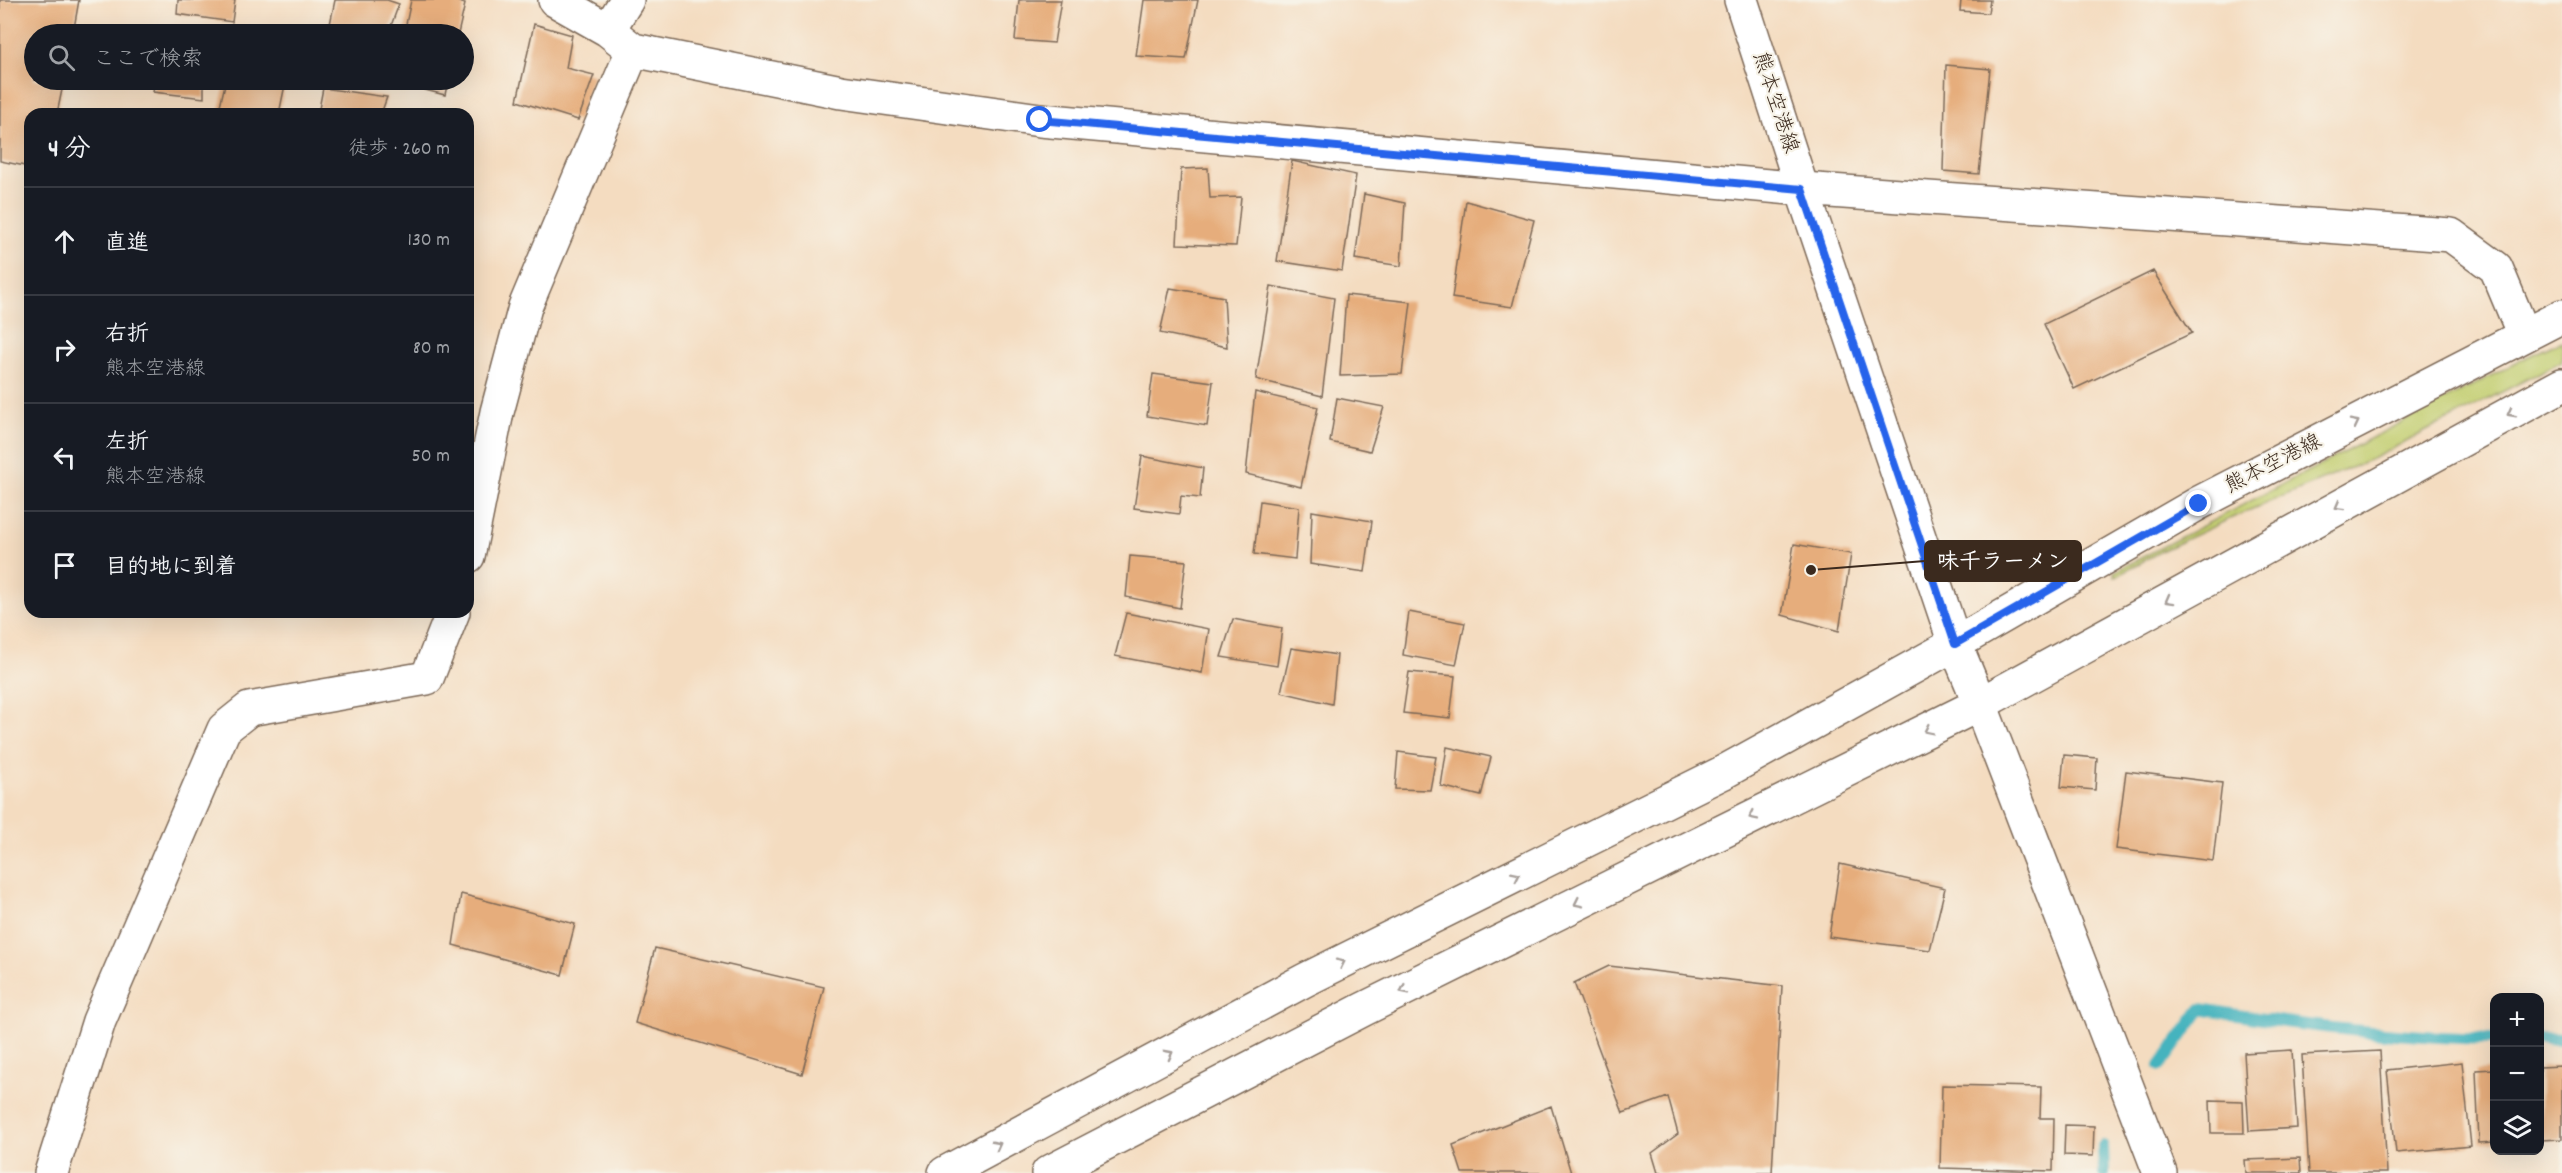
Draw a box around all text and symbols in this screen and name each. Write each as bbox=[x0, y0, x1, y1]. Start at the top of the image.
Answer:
search box bbox=[24, 24, 474, 90]
icon: search bbox=[45, 41, 78, 74]
text: ここで検索 bbox=[93, 45, 203, 76]
street label: 熊本空港線 bbox=[1744, 48, 1804, 158]
route start bbox=[1026, 106, 1052, 132]
text: 4 分 bbox=[48, 132, 91, 169]
text: 徒歩 · 260 m bbox=[349, 136, 450, 164]
icon: ahead bbox=[48, 225, 81, 258]
text: 130 m bbox=[408, 227, 450, 255]
text: 直進 bbox=[105, 229, 149, 260]
text: 右折 bbox=[105, 320, 149, 351]
icon: right bbox=[48, 333, 81, 366]
text: 80 m bbox=[413, 335, 450, 363]
text: 熊本空港線 bbox=[105, 356, 205, 384]
one-way arrow bbox=[2506, 406, 2517, 417]
one-way arrow bbox=[2349, 418, 2360, 430]
text: 左折 bbox=[105, 428, 149, 459]
street label: 熊本空港線 bbox=[2220, 428, 2328, 502]
icon: left bbox=[48, 441, 81, 474]
text: 50 m bbox=[412, 443, 450, 471]
text: 熊本空港線 bbox=[105, 464, 205, 492]
route end bbox=[2185, 490, 2211, 516]
one-way arrow bbox=[2335, 499, 2346, 510]
callout: 味千ラーメン bbox=[1925, 541, 2081, 581]
text: 味千ラーメン bbox=[1937, 548, 2069, 579]
icon: arrive bbox=[48, 549, 81, 582]
text: 目的地に到着 bbox=[105, 553, 237, 584]
one-way arrow bbox=[2164, 593, 2175, 604]
one-way arrow bbox=[1923, 722, 1934, 734]
one-way arrow bbox=[1748, 809, 1759, 821]
one-way arrow bbox=[1509, 871, 1520, 883]
one-way arrow bbox=[1574, 896, 1585, 907]
one-way arrow bbox=[1335, 958, 1346, 970]
one-way arrow bbox=[1399, 982, 1410, 994]
map controls bbox=[2490, 993, 2544, 1155]
button: + bbox=[2490, 993, 2544, 1047]
button: − bbox=[2490, 1047, 2544, 1101]
one-way arrow bbox=[1162, 1049, 1173, 1061]
button: layers bbox=[2490, 1101, 2544, 1155]
one-way arrow bbox=[990, 1141, 1001, 1152]

